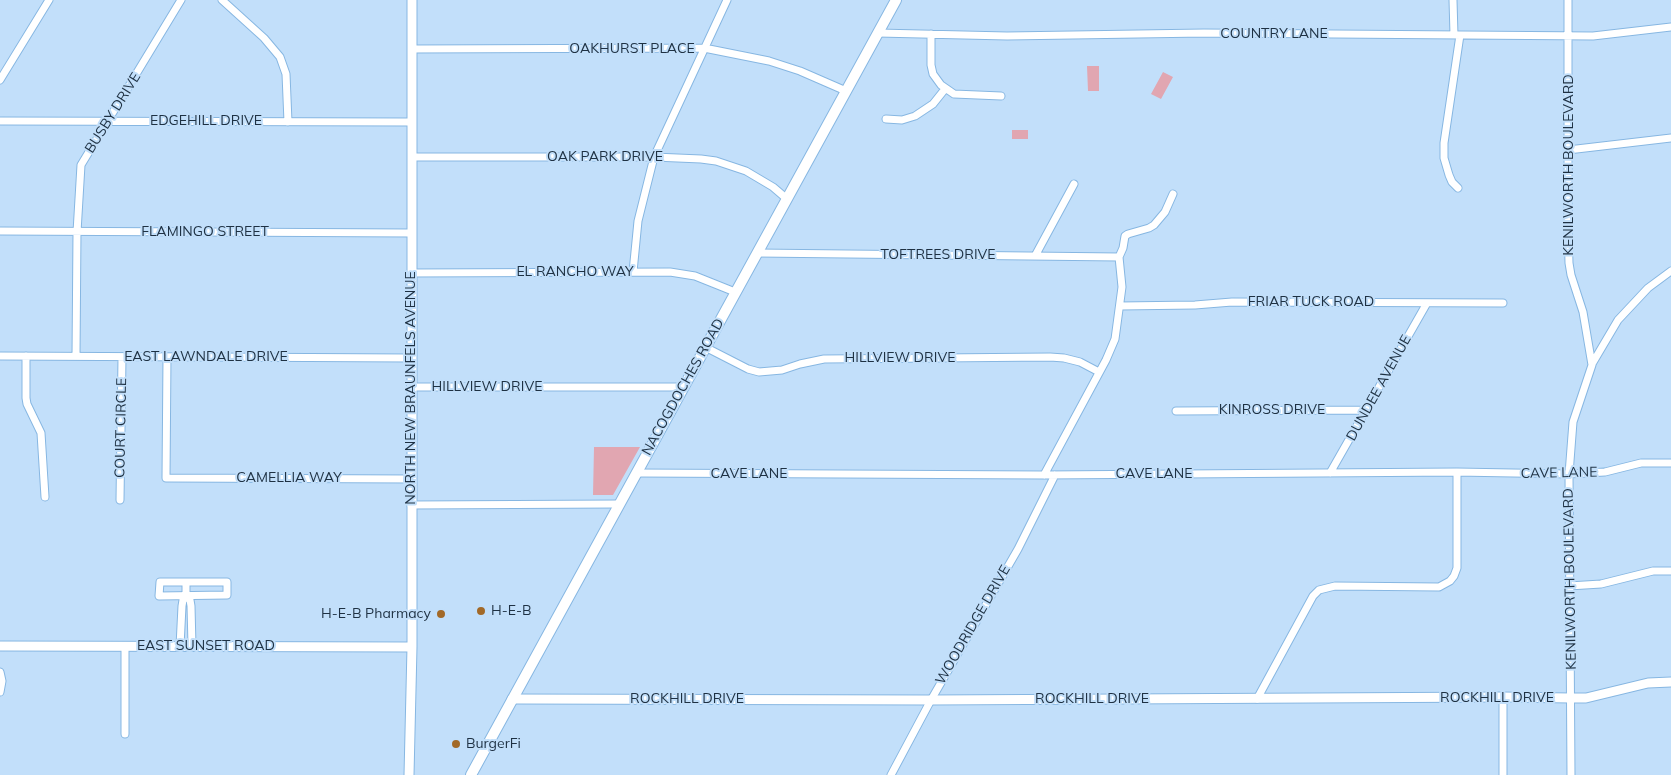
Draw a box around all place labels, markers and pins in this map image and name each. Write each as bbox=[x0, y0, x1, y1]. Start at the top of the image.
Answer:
place label: H-E-B bbox=[491, 603, 531, 619]
marker: H-E-B bbox=[475, 605, 487, 617]
place label: H-E-B Pharmacy bbox=[321, 606, 431, 622]
marker: H-E-B Pharmacy bbox=[435, 608, 447, 620]
place label: BurgerFi bbox=[466, 736, 521, 752]
marker: BurgerFi bbox=[450, 738, 462, 750]

